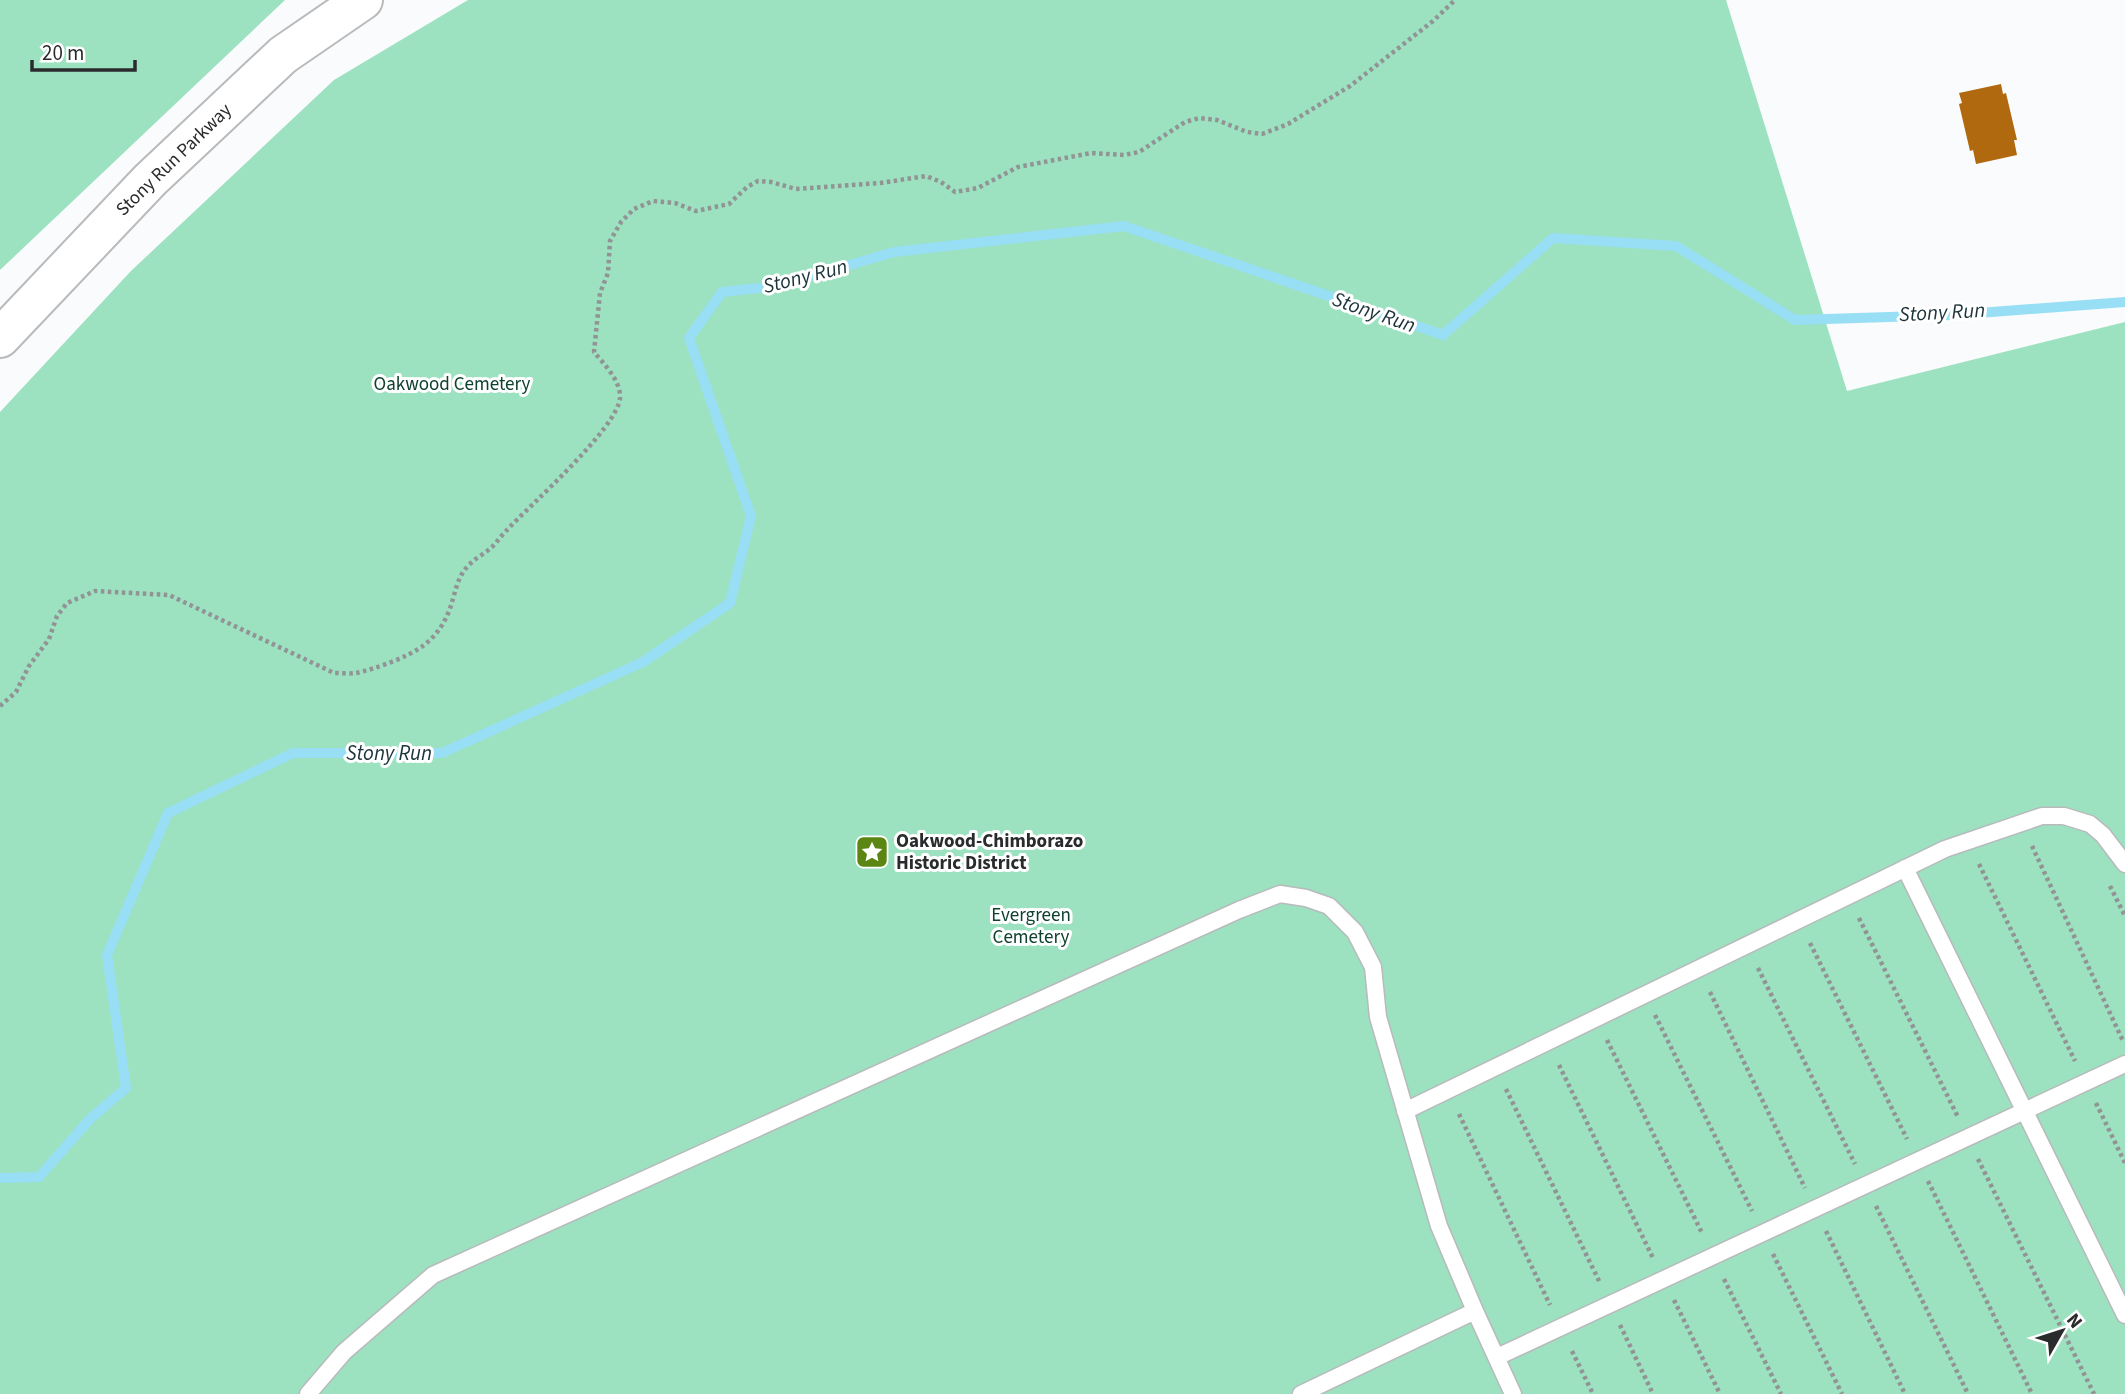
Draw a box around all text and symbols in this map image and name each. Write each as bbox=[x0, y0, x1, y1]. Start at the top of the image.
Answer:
scale bar bbox=[32, 28, 135, 72]
text: 20 m bbox=[42, 38, 84, 68]
street label: Stony Run Parkway bbox=[110, 97, 238, 223]
water label: Stony Run bbox=[760, 251, 850, 301]
water label: Stony Run bbox=[1328, 284, 1420, 340]
water label: Stony Run bbox=[1898, 295, 1986, 329]
park label: Oakwood Cemetery bbox=[374, 371, 531, 398]
water label: Stony Run bbox=[346, 738, 432, 768]
place label: Oakwood-Chimborazo Historic District bbox=[896, 828, 1083, 877]
place icon: Oakwood-Chimborazo Historic District bbox=[853, 833, 891, 871]
park label: Evergreen Cemetery bbox=[991, 902, 1071, 951]
north arrow bbox=[2027, 1296, 2097, 1366]
text: N bbox=[2060, 1308, 2089, 1335]

